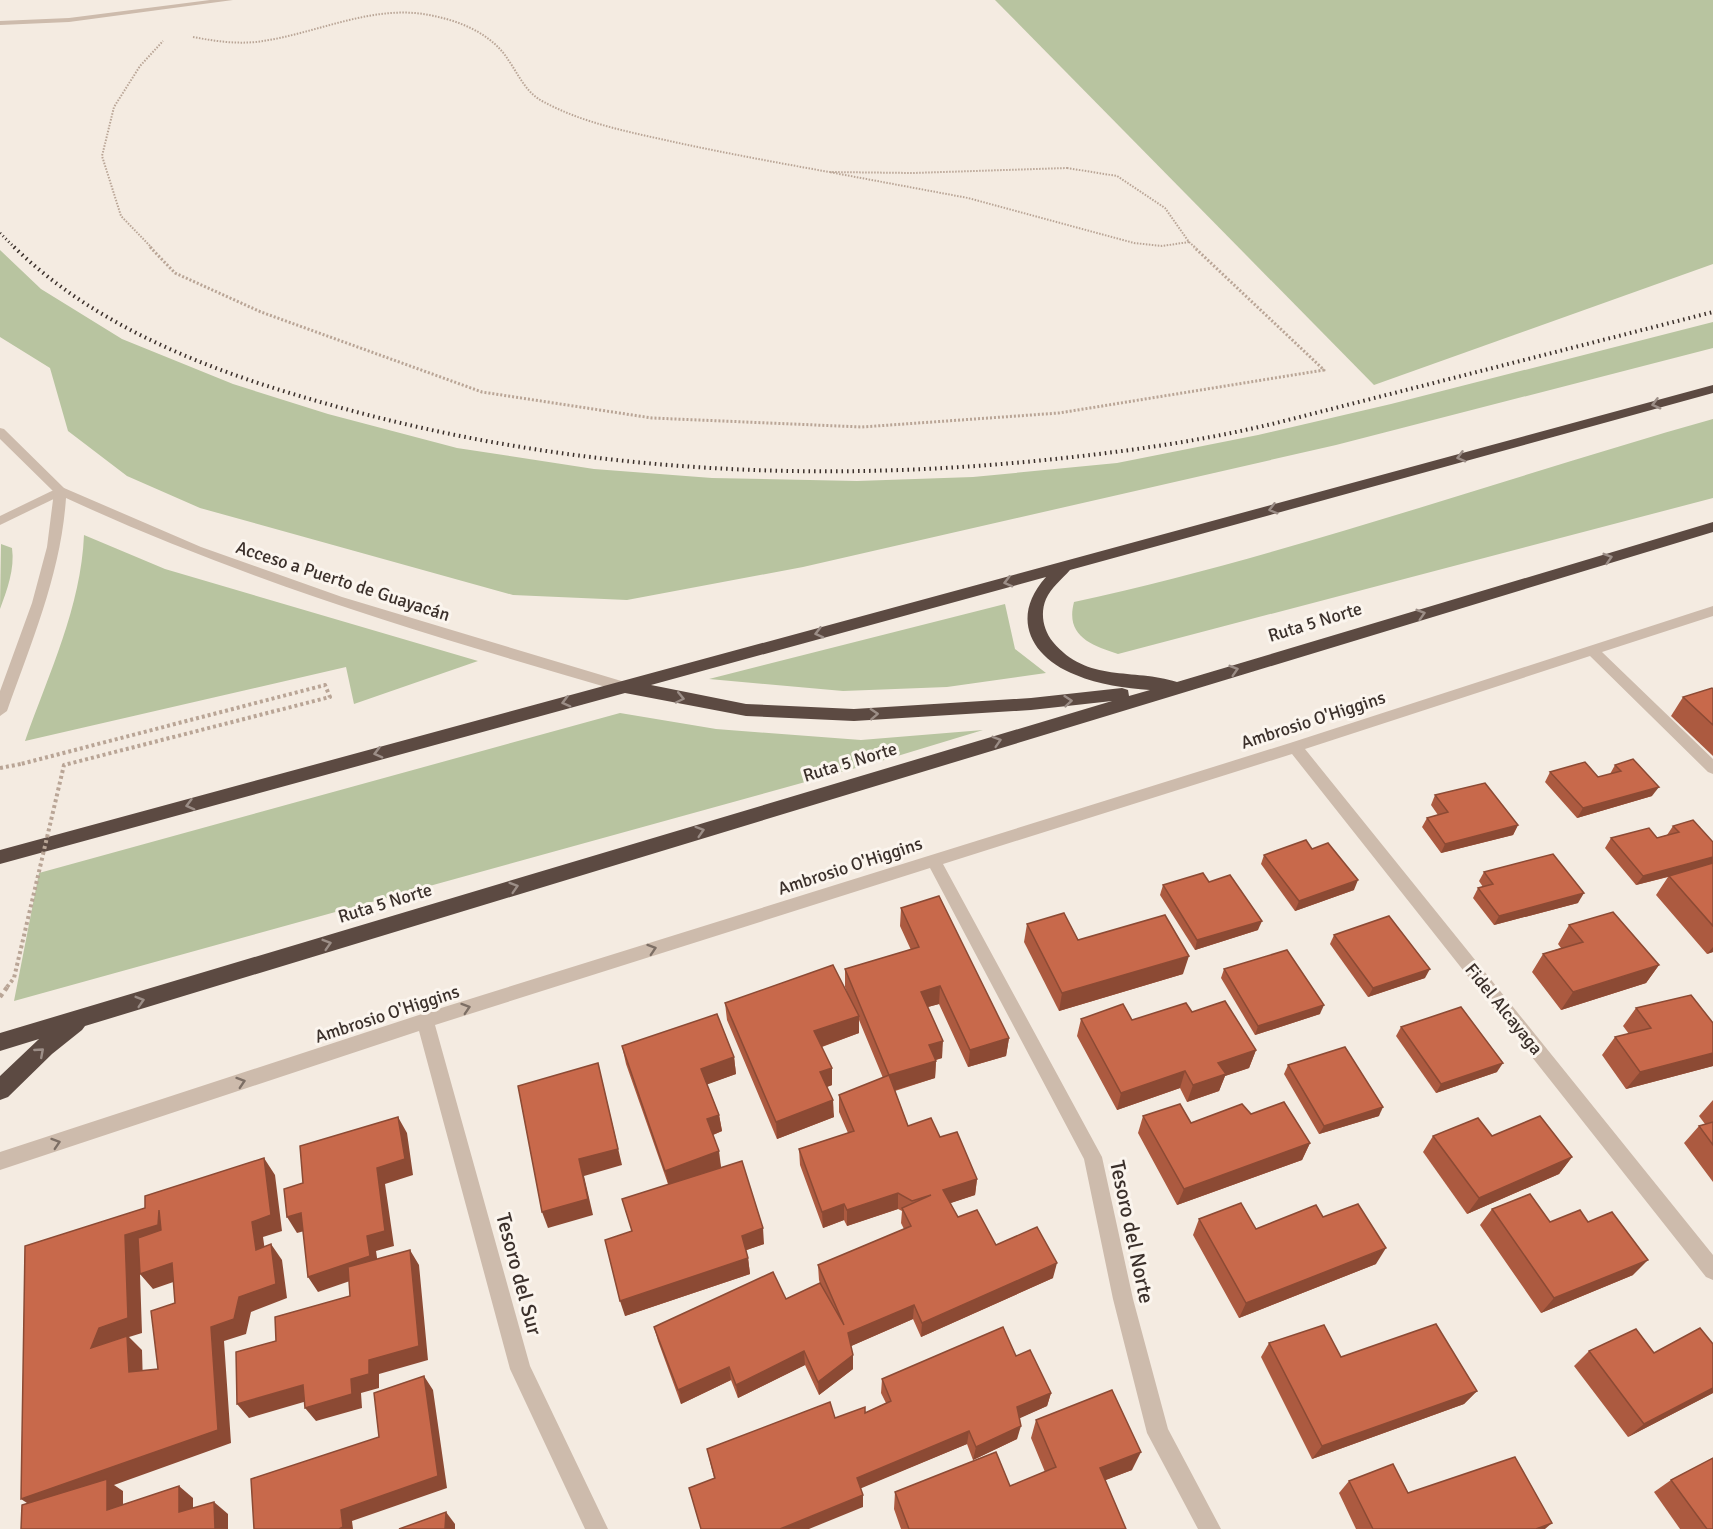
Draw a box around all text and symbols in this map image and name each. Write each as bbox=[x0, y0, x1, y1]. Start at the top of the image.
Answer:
one-way arrow bbox=[1652, 396, 1662, 409]
one-way arrow bbox=[1456, 450, 1467, 462]
one-way arrow bbox=[1268, 502, 1279, 514]
street label: Acceso a Puerto de Guayacán bbox=[233, 536, 453, 626]
one-way arrow bbox=[1602, 553, 1613, 565]
one-way arrow bbox=[1003, 575, 1013, 587]
street label: Ruta 5 Norte bbox=[1265, 597, 1365, 647]
one-way arrow bbox=[1415, 609, 1426, 621]
one-way arrow bbox=[814, 626, 825, 638]
one-way arrow bbox=[1229, 665, 1239, 677]
street label: Ambrosio O'Higgins bbox=[1238, 686, 1388, 754]
one-way arrow bbox=[675, 691, 685, 704]
one-way arrow bbox=[1064, 694, 1073, 707]
one-way arrow bbox=[561, 695, 572, 707]
one-way arrow bbox=[869, 707, 878, 720]
one-way arrow bbox=[991, 736, 1002, 748]
street label: Ruta 5 Norte bbox=[800, 737, 900, 787]
one-way arrow bbox=[373, 746, 383, 759]
one-way arrow bbox=[185, 798, 196, 810]
one-way arrow bbox=[694, 826, 705, 838]
street label: Ambrosio O'Higgins bbox=[775, 832, 925, 900]
street label: Ruta 5 Norte bbox=[335, 878, 435, 928]
one-way arrow bbox=[508, 882, 519, 894]
one-way arrow bbox=[321, 939, 332, 951]
one-way arrow bbox=[646, 944, 657, 957]
street label: Fidel Alcayaga bbox=[1460, 959, 1548, 1059]
street label: Ambrosio O'Higgins bbox=[312, 980, 462, 1048]
one-way arrow bbox=[134, 996, 145, 1008]
one-way arrow bbox=[460, 1003, 471, 1015]
one-way arrow bbox=[33, 1048, 44, 1059]
one-way arrow bbox=[235, 1077, 246, 1089]
one-way arrow bbox=[50, 1138, 61, 1150]
street label: Tesoro del Norte bbox=[1104, 1158, 1160, 1306]
street label: Tesoro del Sur bbox=[490, 1210, 548, 1338]

